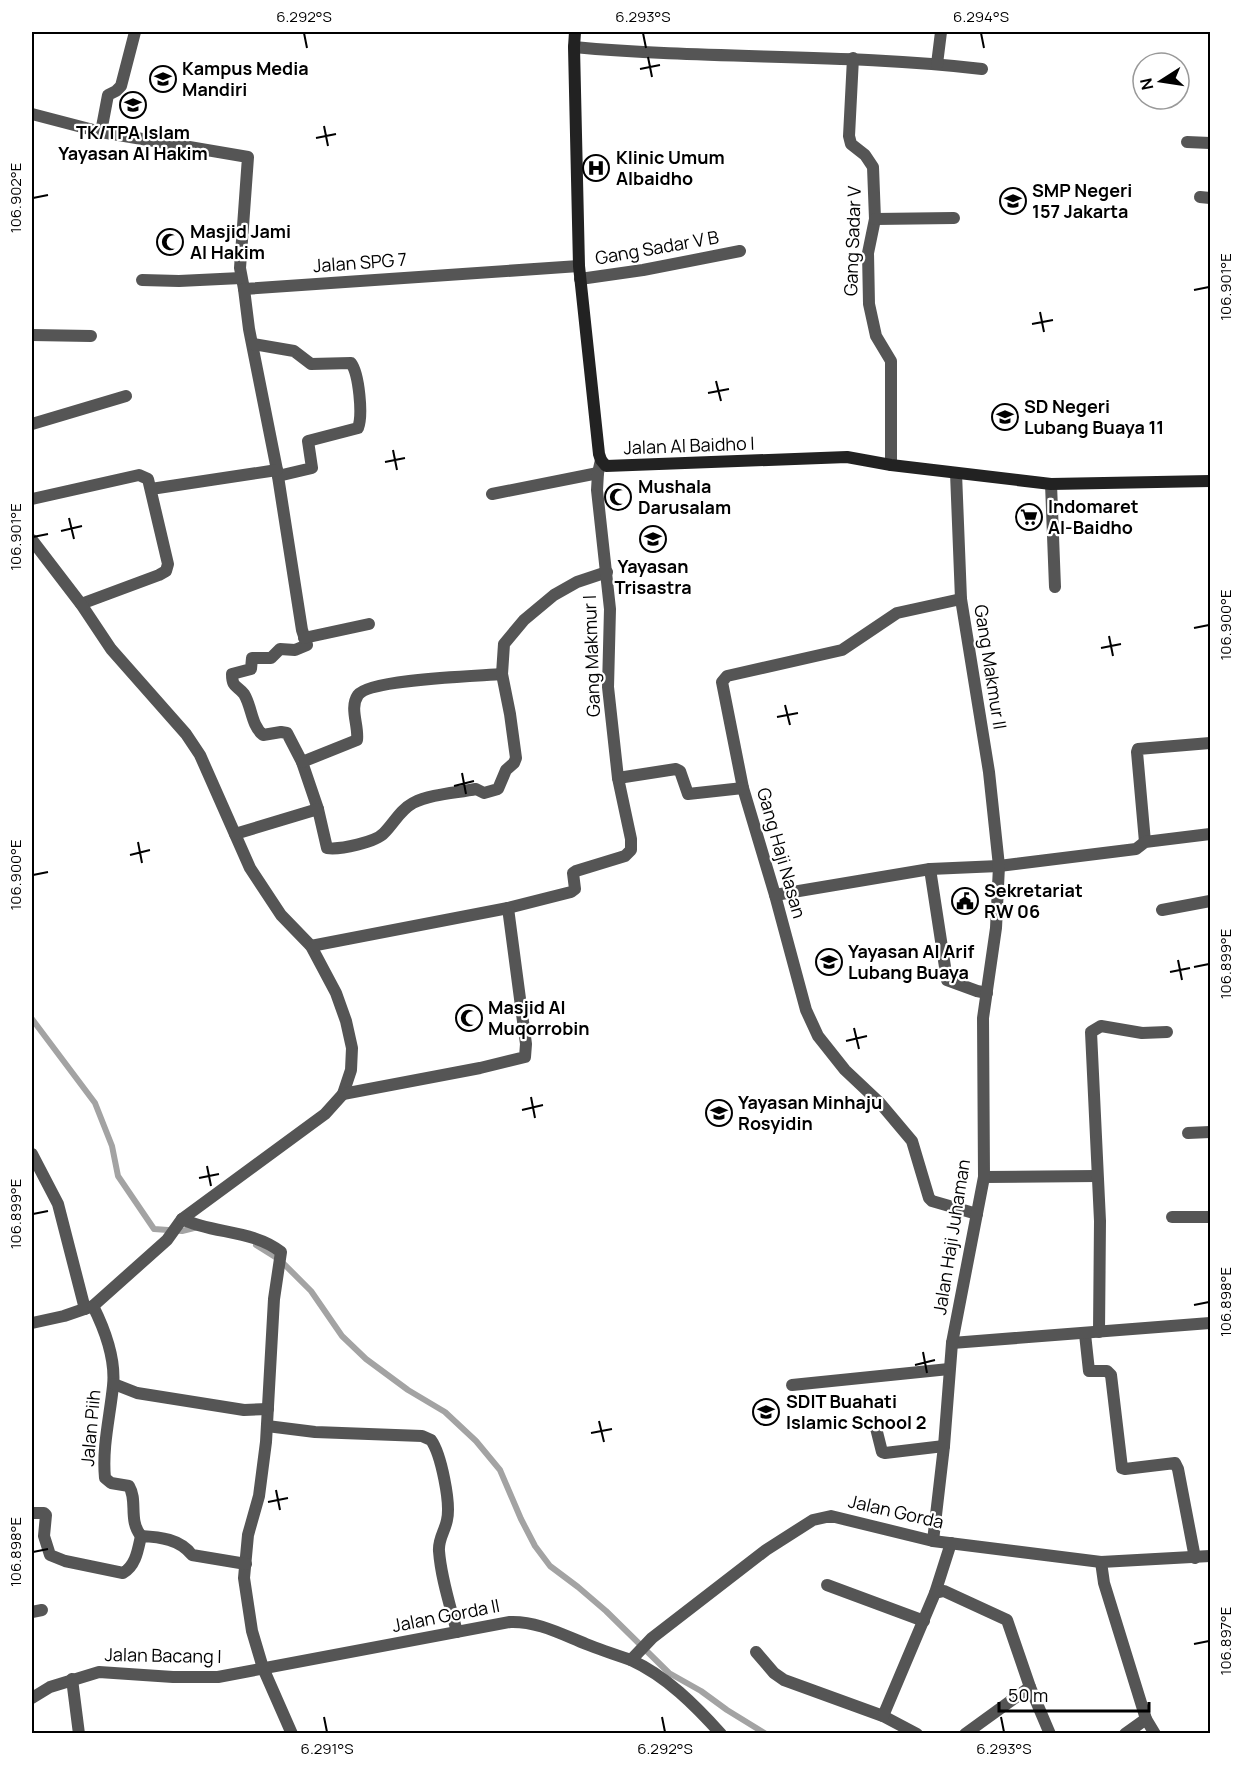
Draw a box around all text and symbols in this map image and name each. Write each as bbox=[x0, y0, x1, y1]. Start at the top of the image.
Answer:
text: 6.292°S bbox=[276, 6, 332, 27]
text: 6.293°S bbox=[615, 6, 671, 27]
text: 6.294°S bbox=[953, 6, 1009, 27]
north arrow bbox=[1131, 51, 1191, 111]
place label: Kampus Media Mandiri bbox=[182, 56, 309, 101]
school or university icon: Kampus Media Mandiri bbox=[148, 64, 178, 94]
text: N bbox=[1134, 76, 1158, 92]
school or university icon: TK/TPA Islam Yayasan Al Hakim bbox=[118, 90, 148, 120]
place label: TK/TPA Islam Yayasan Al Hakim bbox=[58, 120, 208, 165]
place label: Klinic Umum Albaidho bbox=[616, 145, 725, 190]
hospital icon: Klinic Umum Albaidho bbox=[581, 153, 611, 183]
text: 106.902°E bbox=[5, 163, 26, 233]
place label: SMP Negeri 157 Jakarta bbox=[1032, 178, 1132, 223]
street label: Gang Sadar V bbox=[838, 185, 866, 297]
school or university icon: SMP Negeri 157 Jakarta bbox=[998, 186, 1028, 216]
place label: Masjid Jami Al Hakim bbox=[190, 219, 291, 264]
street label: Gang Sadar V B bbox=[593, 224, 720, 270]
mosque icon: Masjid Jami Al Hakim bbox=[155, 227, 185, 257]
street label: Jalan SPG 7 bbox=[312, 247, 408, 277]
text: 106.901°E bbox=[1215, 253, 1236, 321]
place label: SD Negeri Lubang Buaya 11 bbox=[1024, 394, 1164, 439]
school or university icon: SD Negeri Lubang Buaya 11 bbox=[990, 402, 1020, 432]
street label: Jalan Al Baidho I bbox=[623, 431, 755, 459]
place label: Mushala Darusalam bbox=[638, 474, 731, 519]
mosque icon: Mushala Darusalam bbox=[603, 482, 633, 512]
place label: Indomaret Al-Baidho bbox=[1048, 494, 1139, 539]
supermarket icon: Indomaret Al-Baidho bbox=[1014, 502, 1044, 532]
text: 106.901°E bbox=[5, 503, 26, 571]
school or university icon: Yayasan Trisastra bbox=[638, 524, 668, 554]
place label: Yayasan Trisastra bbox=[614, 554, 692, 599]
text: 106.900°E bbox=[1215, 589, 1236, 661]
street label: Gang Makmur I bbox=[577, 595, 605, 717]
street label: Gang Makmur II bbox=[969, 603, 1013, 731]
street label: Gang Haji Nasan bbox=[752, 785, 812, 921]
text: 106.900°E bbox=[5, 839, 26, 911]
place label: Sekretariat RW 06 bbox=[984, 878, 1083, 923]
public building icon: Sekretariat RW 06 bbox=[950, 886, 980, 916]
text: 106.899°E bbox=[1215, 929, 1236, 999]
place label: Yayasan Al Arif Lubang Buaya bbox=[848, 939, 974, 984]
school or university icon: Yayasan Al Arif Lubang Buaya bbox=[814, 947, 844, 977]
place label: Masjid Al Muqorrobin bbox=[488, 995, 590, 1040]
mosque icon: Masjid Al Muqorrobin bbox=[454, 1003, 484, 1033]
place label: Yayasan Minhaju Rosyidin bbox=[738, 1090, 882, 1135]
school or university icon: Yayasan Minhaju Rosyidin bbox=[704, 1098, 734, 1128]
street label: Jalan Haji Juhaman bbox=[927, 1157, 975, 1316]
text: 106.899°E bbox=[5, 1179, 26, 1249]
text: 106.898°E bbox=[1215, 1267, 1236, 1337]
street label: Jalan Piih bbox=[75, 1389, 105, 1467]
place label: SDIT Buahati Islamic School 2 bbox=[786, 1389, 926, 1434]
school or university icon: SDIT Buahati Islamic School 2 bbox=[751, 1397, 781, 1427]
street label: Jalan Gorda bbox=[846, 1488, 946, 1534]
text: 106.898°E bbox=[5, 1517, 26, 1587]
street label: Jalan Gorda II bbox=[390, 1593, 502, 1637]
text: 106.897°E bbox=[1215, 1607, 1236, 1675]
street label: Jalan Bacang I bbox=[104, 1642, 222, 1668]
scale bar bbox=[999, 1675, 1149, 1713]
text: 50 m bbox=[1008, 1683, 1048, 1707]
text: 6.291°S bbox=[301, 1738, 353, 1759]
text: 6.292°S bbox=[637, 1738, 693, 1759]
text: 6.293°S bbox=[976, 1738, 1032, 1759]

